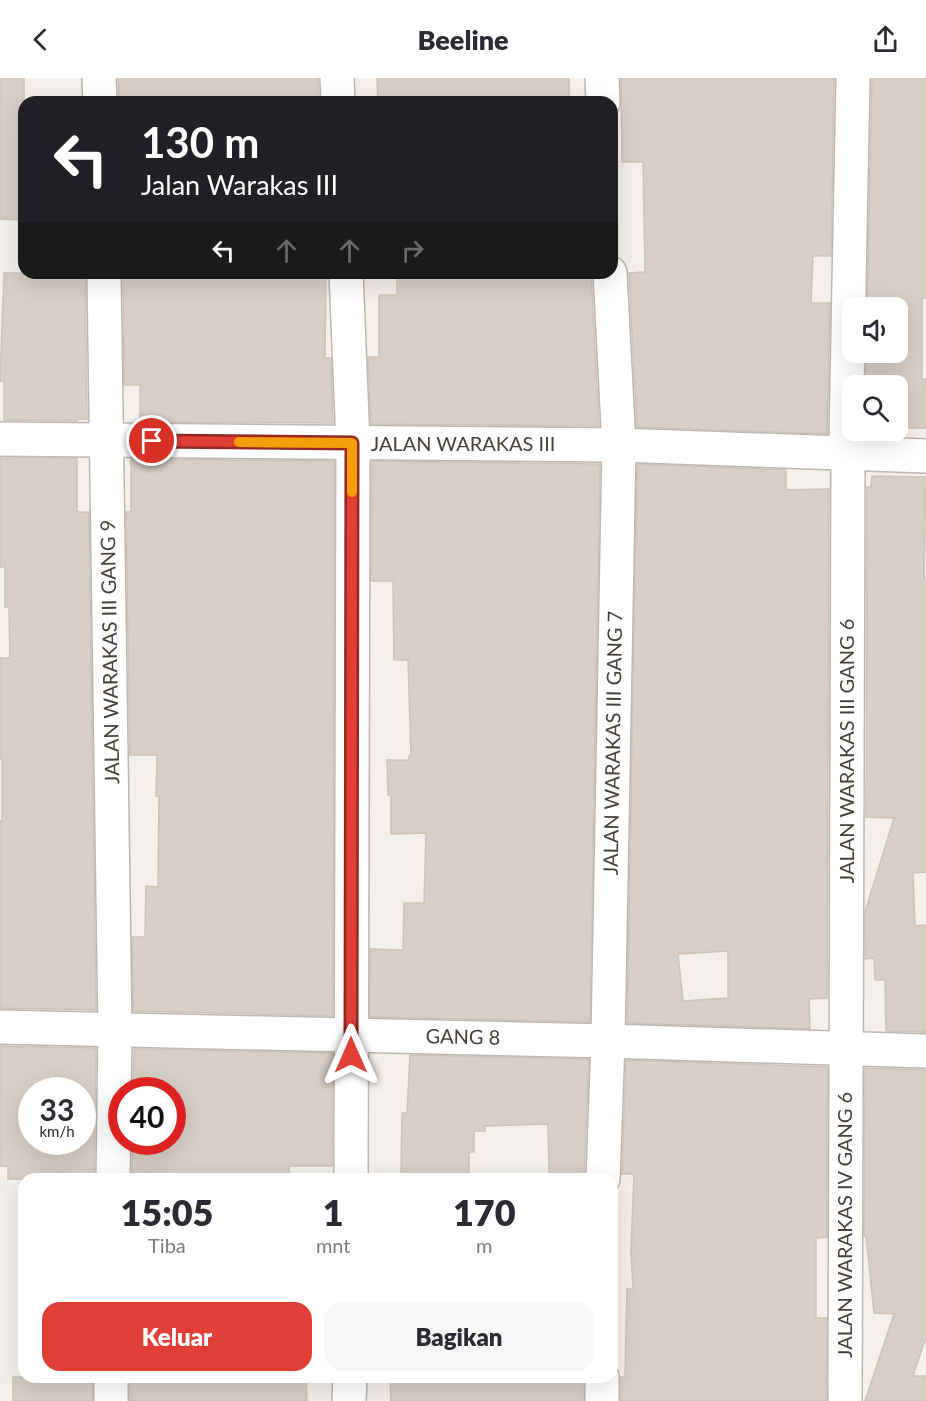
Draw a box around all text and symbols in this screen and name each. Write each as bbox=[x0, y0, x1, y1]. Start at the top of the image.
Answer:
icon: back bbox=[24, 23, 57, 56]
text: Beeline bbox=[417, 23, 509, 56]
icon: share bbox=[869, 23, 902, 56]
text: 130 m bbox=[141, 117, 259, 167]
icon: left bbox=[42, 120, 120, 198]
text: Jalan Warakas III bbox=[141, 168, 338, 201]
icon: left bbox=[207, 234, 240, 267]
icon: ahead bbox=[270, 234, 303, 267]
icon: ahead bbox=[333, 234, 366, 267]
icon: right bbox=[396, 234, 429, 267]
map controls bbox=[842, 297, 908, 441]
button: sound bbox=[842, 297, 908, 363]
button: search bbox=[842, 375, 908, 441]
pin bbox=[126, 415, 177, 466]
icon: arrive bbox=[135, 424, 168, 457]
street label: JALAN WARAKAS III bbox=[371, 431, 555, 455]
street label: JALAN WARAKAS III GANG 9 bbox=[95, 520, 123, 784]
street label: JALAN WARAKAS III GANG 7 bbox=[598, 611, 626, 875]
street label: JALAN WARAKAS III GANG 6 bbox=[834, 619, 858, 883]
position arrow bbox=[319, 1023, 383, 1087]
street label: GANG 8 bbox=[425, 1023, 501, 1049]
speed limit sign: 40 bbox=[108, 1077, 186, 1155]
text: 33 bbox=[40, 1091, 74, 1127]
street label: JALAN WARAKAS IV GANG 6 bbox=[832, 1092, 856, 1358]
text: km/h bbox=[39, 1122, 75, 1140]
text: 15:05 bbox=[120, 1190, 213, 1234]
text: 1 bbox=[323, 1190, 344, 1234]
text: 170 bbox=[453, 1190, 516, 1234]
text: Tiba bbox=[148, 1233, 186, 1257]
text: mnt bbox=[316, 1233, 351, 1257]
text: m bbox=[476, 1233, 492, 1257]
button: Keluar bbox=[42, 1302, 312, 1371]
button: Bagikan bbox=[324, 1302, 594, 1371]

